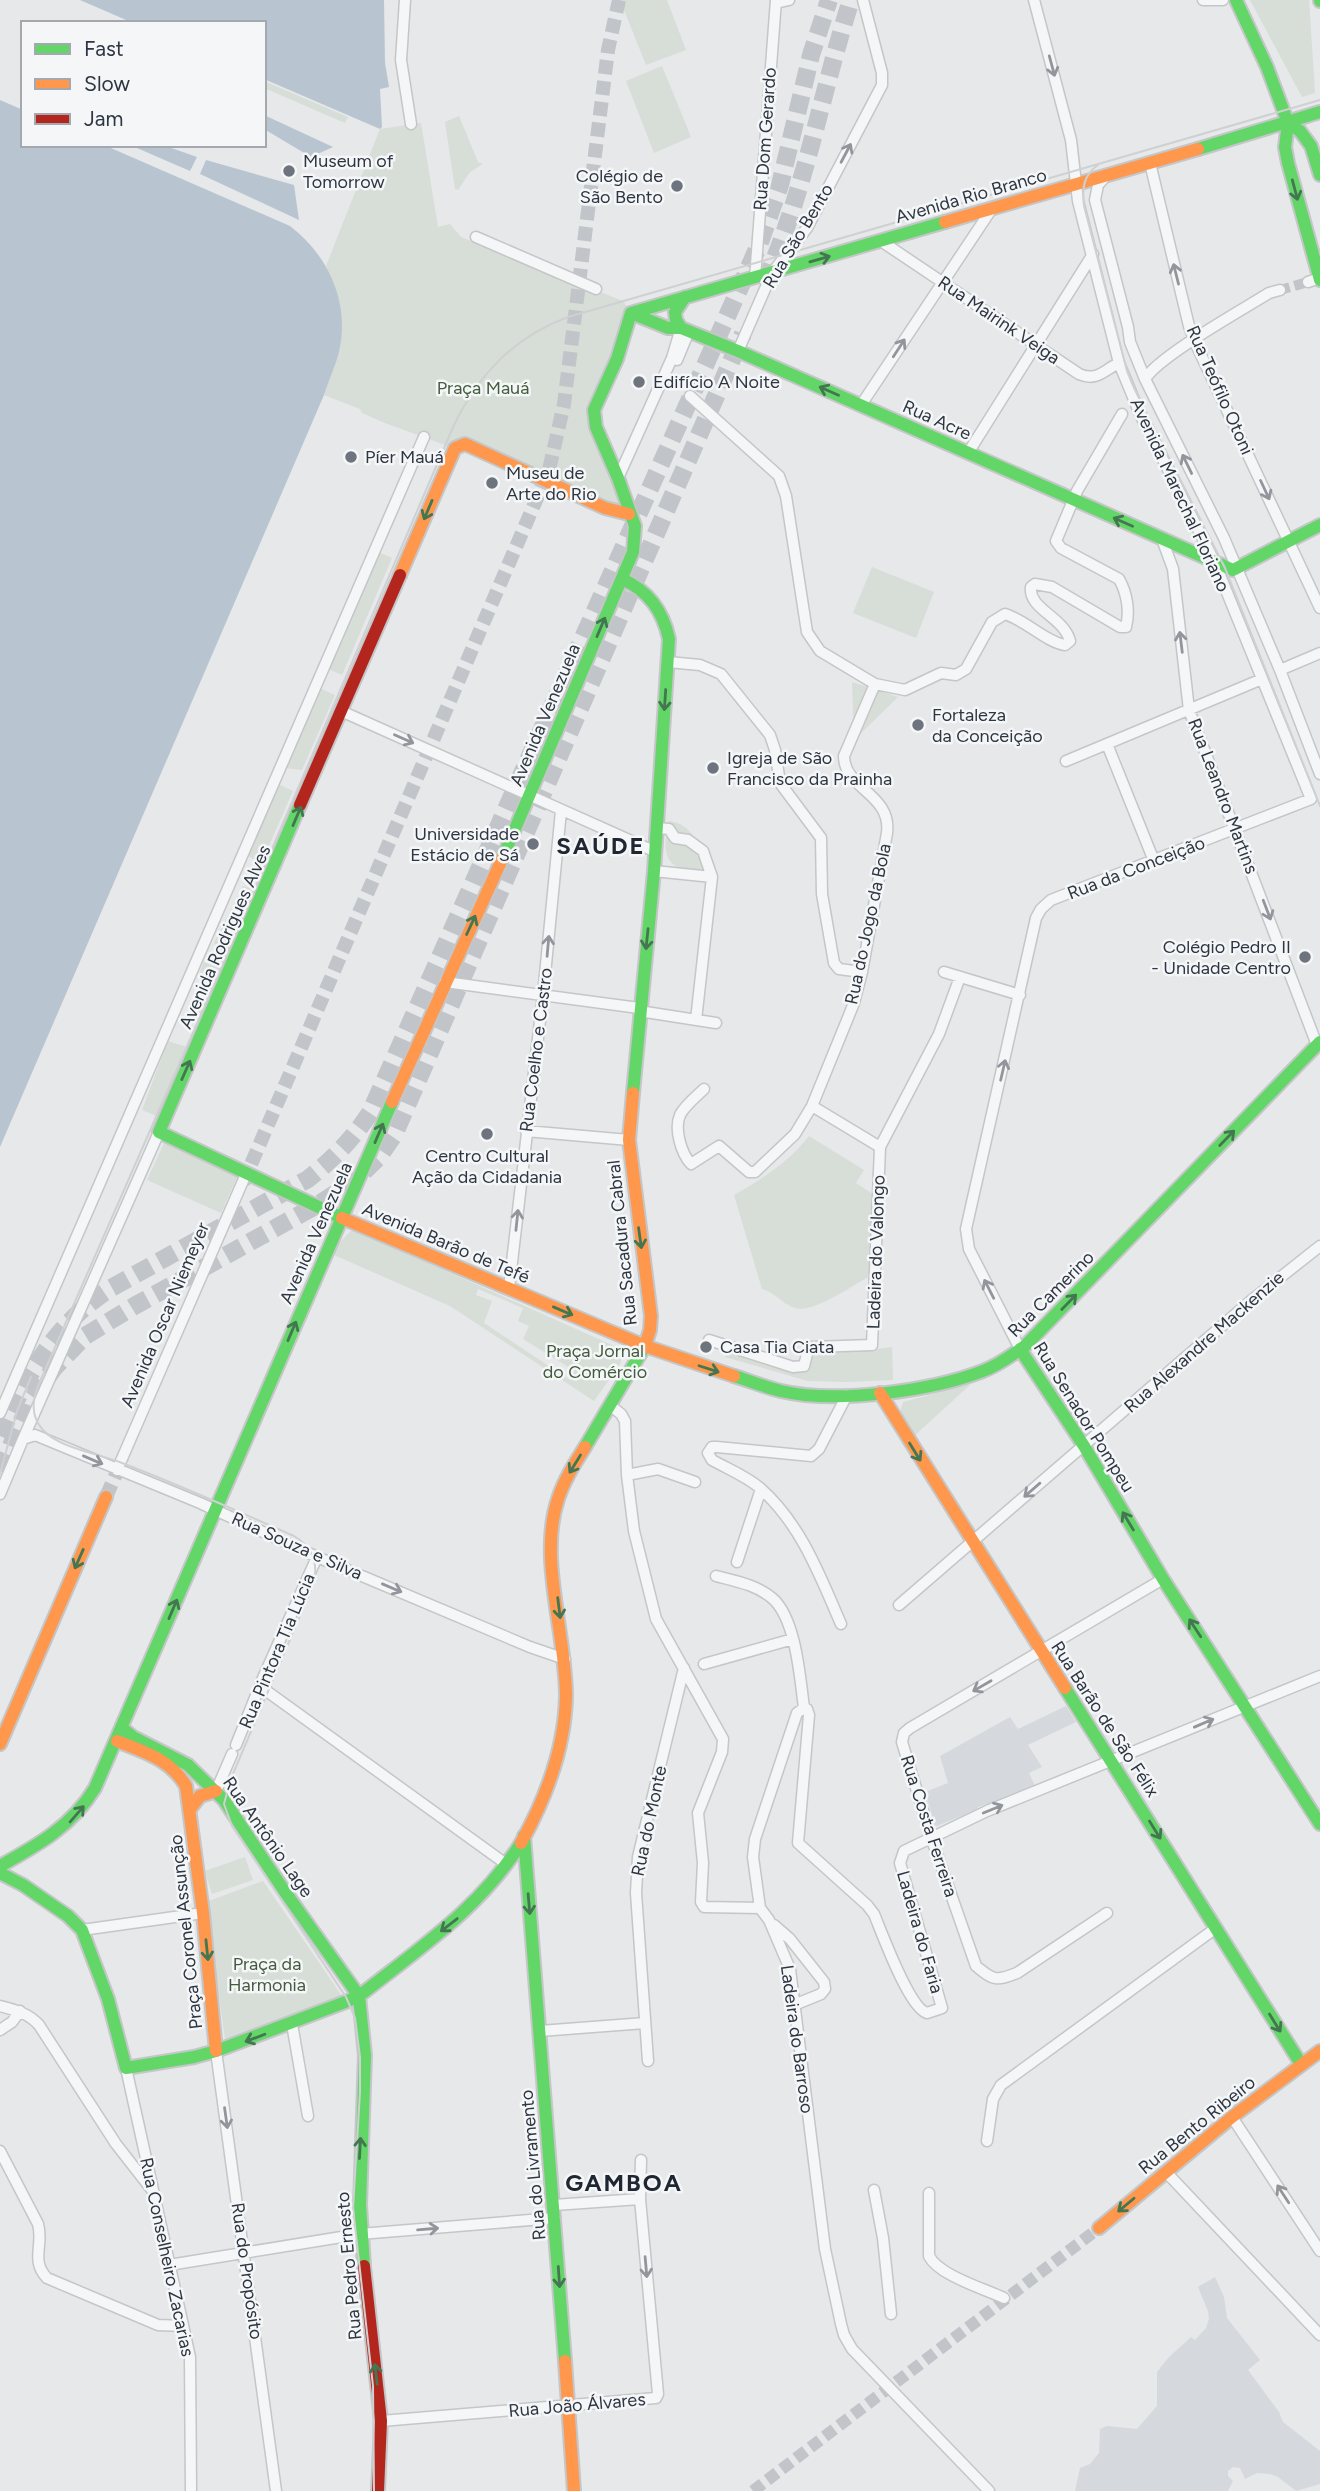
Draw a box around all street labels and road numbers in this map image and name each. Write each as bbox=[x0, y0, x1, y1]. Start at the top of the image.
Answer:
street label: Rua Dom Gerardo bbox=[749, 67, 781, 211]
street label: Avenida Rio Branco bbox=[893, 164, 1049, 228]
street label: Rua São Bento bbox=[758, 180, 838, 292]
street label: Rua Mairink Veiga bbox=[934, 271, 1064, 369]
street label: Rua Teófilo Otoni bbox=[1182, 322, 1258, 458]
street label: Rua Acre bbox=[899, 395, 975, 445]
street label: Avenida Marechal Floriano bbox=[1125, 395, 1235, 595]
street label: Avenida Venezuela bbox=[505, 640, 585, 790]
street label: Rua Leandro Martins bbox=[1183, 715, 1263, 877]
street label: Rua da Conceição bbox=[1064, 832, 1208, 904]
street label: Rua do Jogo da Bola bbox=[840, 841, 896, 1007]
street label: Avenida Rodrigues Alves bbox=[175, 842, 275, 1032]
street label: Rua Coelho e Castro bbox=[515, 967, 557, 1133]
street label: Avenida Venezuela bbox=[275, 1159, 357, 1307]
street label: Rua Sacadura Cabral bbox=[602, 1159, 642, 1327]
street label: Ladeira do Valongo bbox=[862, 1174, 890, 1330]
street label: Avenida Barão de Tefé bbox=[359, 1198, 533, 1288]
street label: Avenida Oscar Niemeyer bbox=[116, 1219, 214, 1411]
street label: Rua Camerino bbox=[1003, 1246, 1099, 1342]
street label: Rua Alexandre Mackenzie bbox=[1119, 1266, 1289, 1417]
street label: Rua Senador Pompeu bbox=[1029, 1338, 1139, 1496]
street label: Rua Souza e Silva bbox=[228, 1507, 366, 1585]
street label: Rua Pintora Tia Lúcia bbox=[234, 1570, 320, 1732]
street label: Rua Barão de São Félix bbox=[1046, 1637, 1164, 1801]
street label: Rua Costa Ferreira bbox=[896, 1752, 962, 1900]
street label: Rua do Monte bbox=[627, 1763, 672, 1878]
street label: Rua Antônio Lage bbox=[218, 1772, 318, 1902]
street label: Praça Coronel Assunção bbox=[165, 1834, 207, 2030]
street label: Ladeira do Faria bbox=[892, 1868, 948, 1996]
street label: Ladeira do Barroso bbox=[776, 1963, 818, 2115]
street label: Rua Bento Ribeiro bbox=[1134, 2071, 1260, 2179]
street label: Rua do Livramento bbox=[515, 2089, 551, 2241]
street label: Rua Conselheiro Zacarias bbox=[135, 2155, 199, 2359]
street label: Rua Pedro Ernesto bbox=[332, 2191, 366, 2341]
street label: Rua do Propósito bbox=[226, 2201, 268, 2341]
street label: Rua João Álvares bbox=[508, 2388, 646, 2422]

